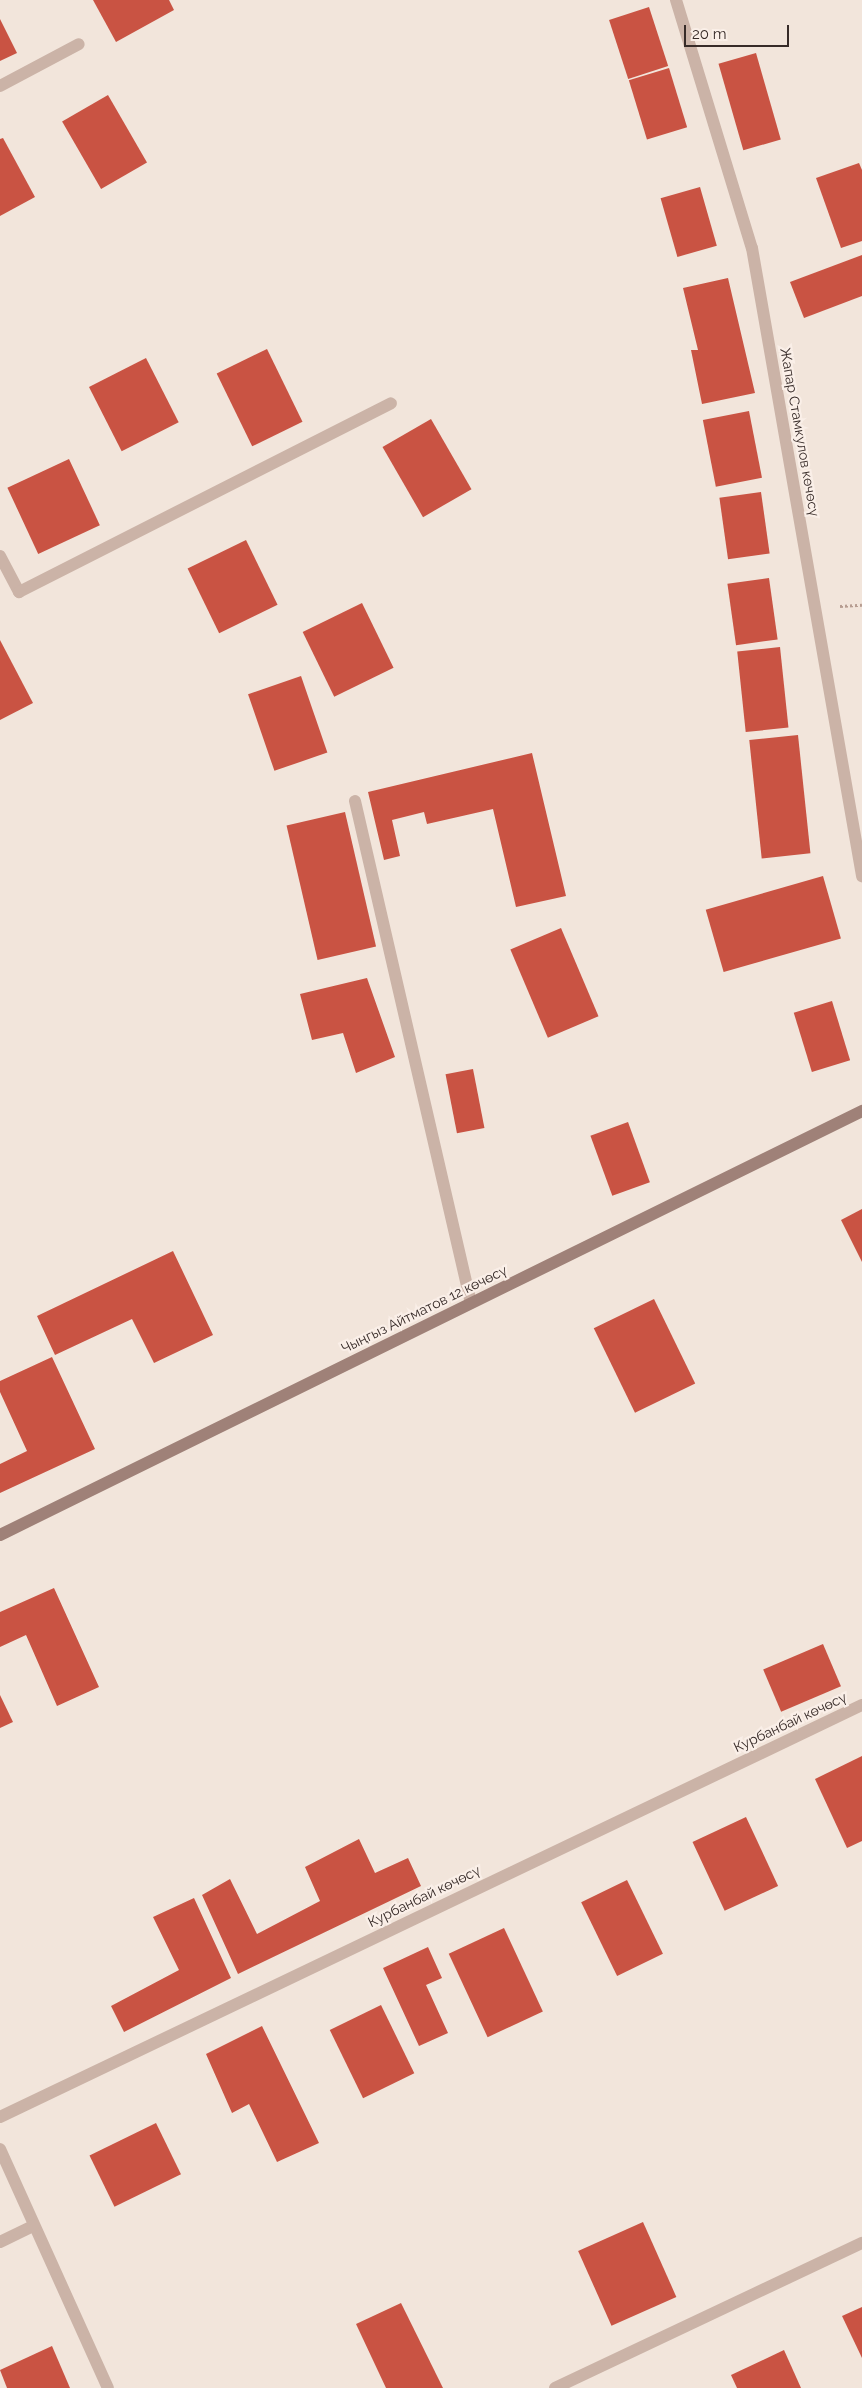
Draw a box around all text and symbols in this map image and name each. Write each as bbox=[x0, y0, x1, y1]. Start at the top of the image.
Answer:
scale bar bbox=[687, 15, 792, 47]
text: 20 m bbox=[692, 25, 727, 43]
street label: Жапар Стамкулов көчөсү bbox=[777, 346, 823, 518]
street label: Чыңгыз Айтматов 12 көчөсү bbox=[338, 1261, 510, 1357]
street label: Курбанбай көчөсү bbox=[731, 1688, 849, 1756]
street label: Курбанбай көчөсү bbox=[365, 1862, 483, 1930]

